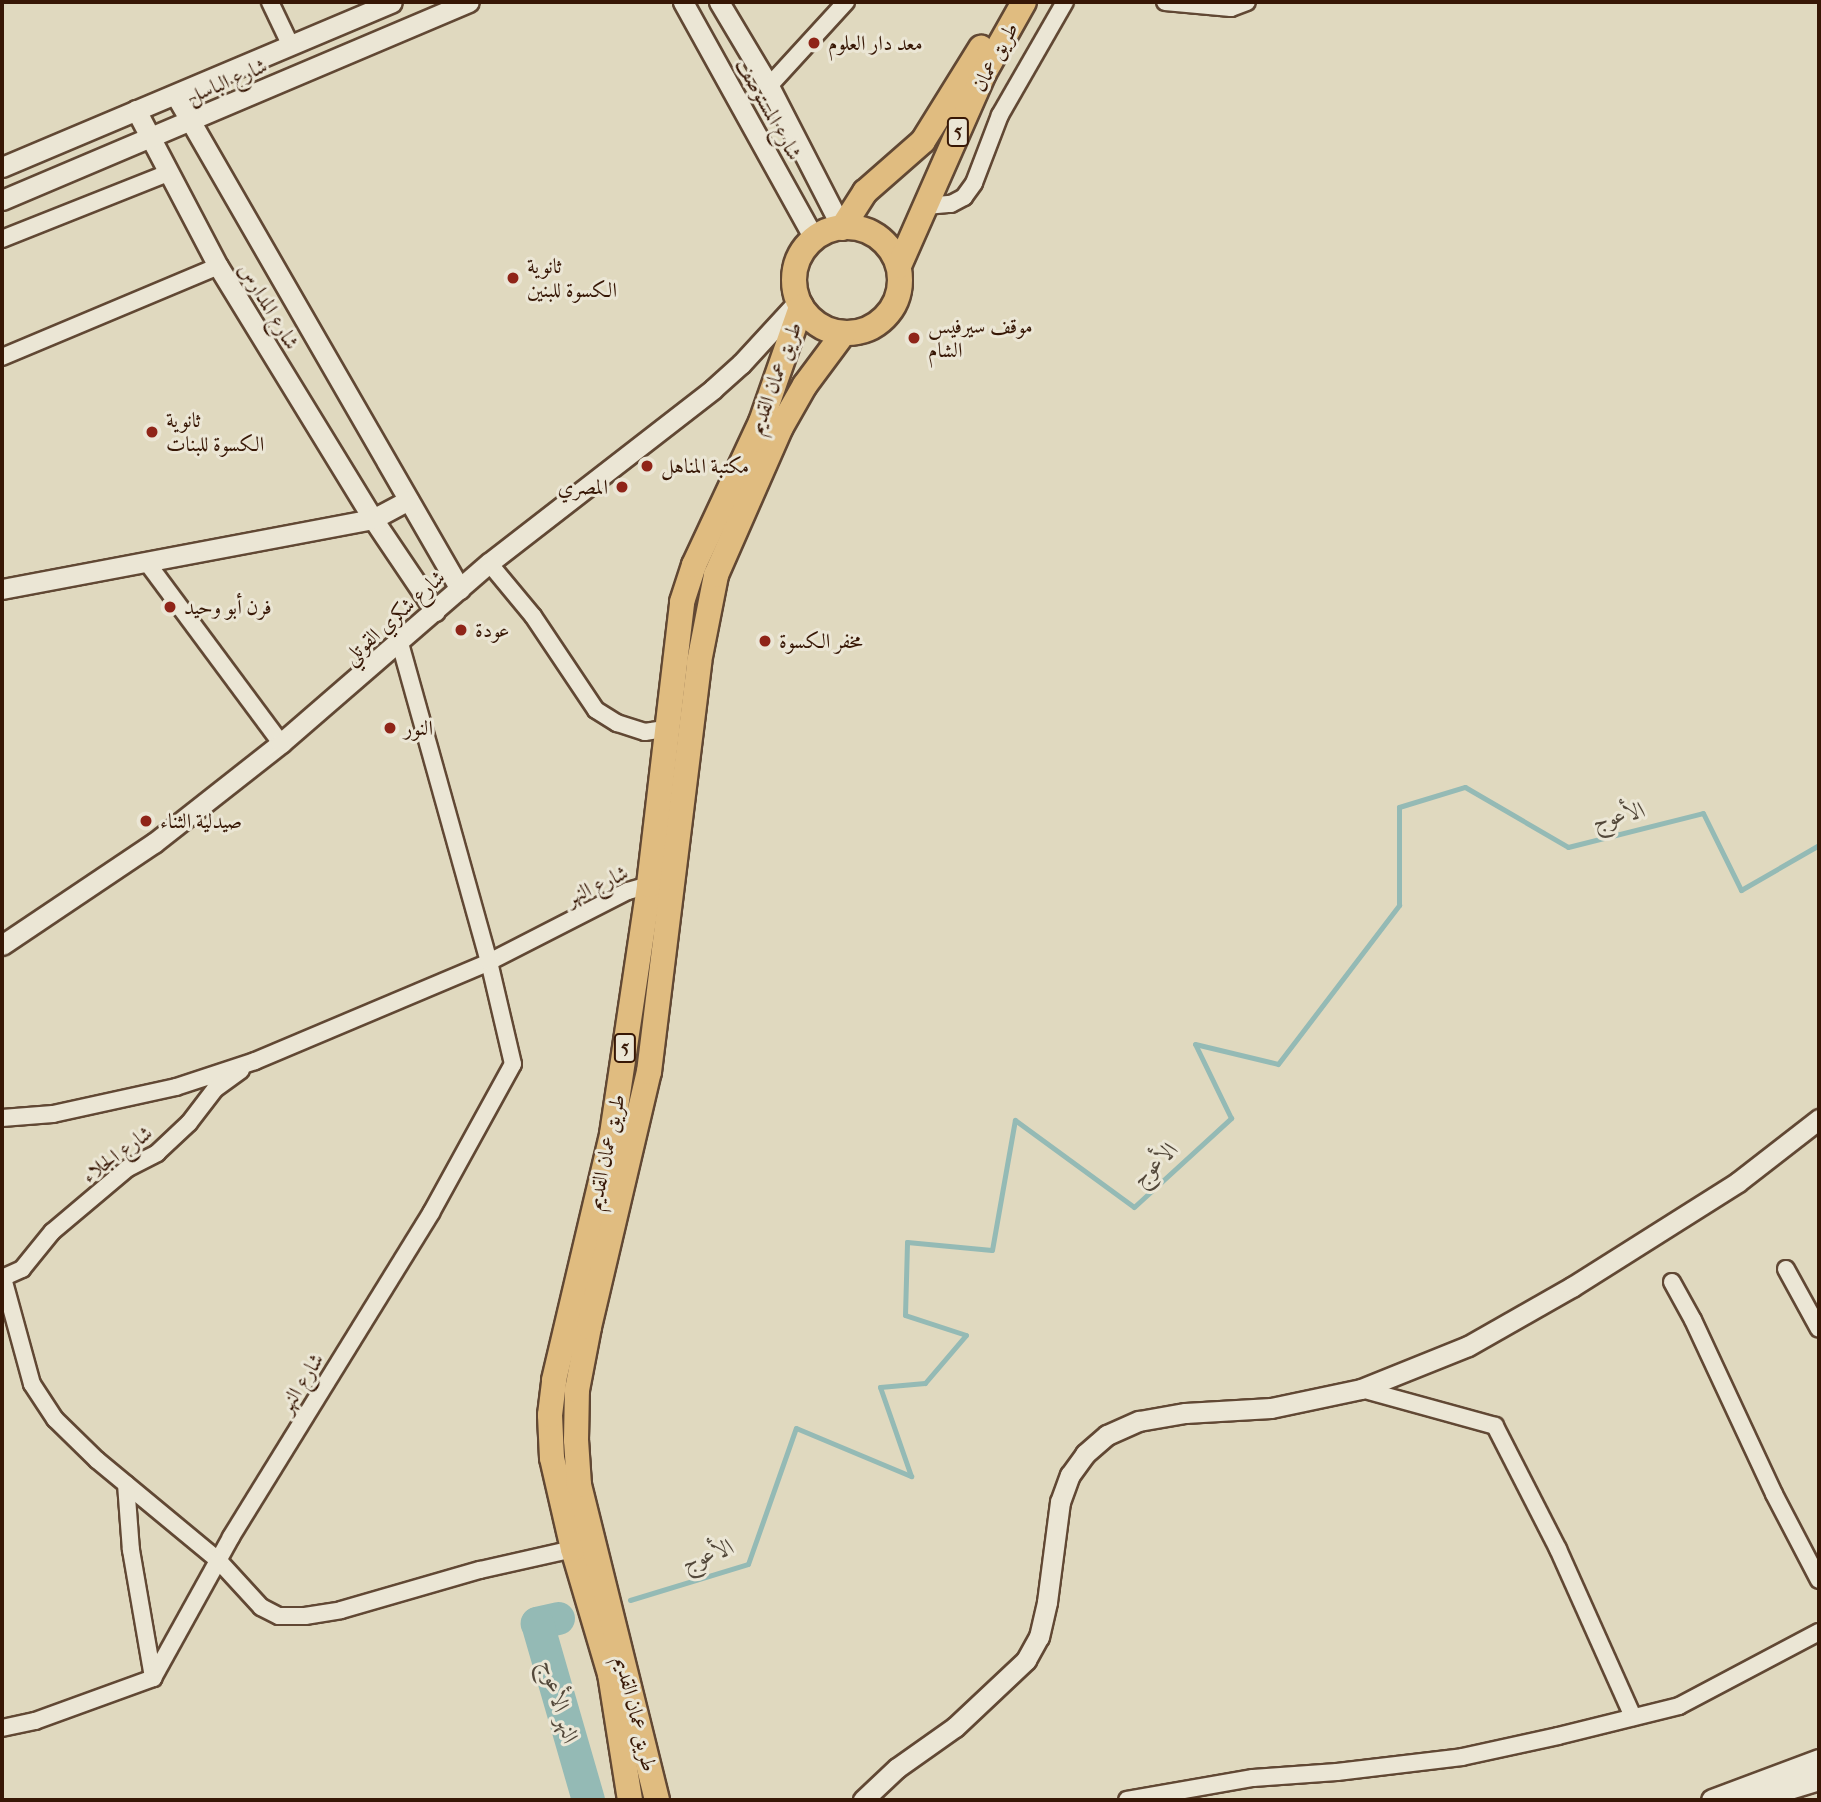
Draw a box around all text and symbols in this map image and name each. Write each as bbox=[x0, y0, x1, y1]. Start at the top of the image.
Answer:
street label: طريق عمان bbox=[966, 18, 1024, 96]
place label: معد دار العلوم bbox=[828, 30, 923, 56]
marker: معد دار العلوم bbox=[806, 35, 822, 51]
street label: شارع الباسل bbox=[183, 53, 271, 109]
street label: شارع المستوصف bbox=[731, 53, 807, 165]
road number: 5 bbox=[946, 116, 970, 148]
place label: ثانوية الكسوة للبنين bbox=[527, 253, 617, 303]
street label: شارع المدارس bbox=[233, 258, 305, 354]
marker: ثانوية الكسوة للبنين bbox=[505, 270, 521, 286]
place label: موقف سيرفيس الشام bbox=[928, 313, 1033, 363]
street label: طريق عمان القديم bbox=[743, 318, 807, 438]
marker: موقف سيرفيس الشام bbox=[906, 330, 922, 346]
place label: ثانوية الكسوة للبنات bbox=[166, 407, 264, 457]
marker: ثانوية الكسوة للبنات bbox=[144, 424, 160, 440]
place label: مكتبة المناهل bbox=[661, 453, 749, 479]
marker: مكتبة المناهل bbox=[639, 458, 655, 474]
place label: المصري bbox=[558, 474, 608, 500]
marker: المصري bbox=[614, 479, 630, 495]
street label: شارع شكري القوتلي bbox=[338, 565, 450, 669]
place label: فرن أبو وحيد bbox=[184, 594, 272, 620]
marker: فرن أبو وحيد bbox=[162, 599, 178, 615]
place label: عودة bbox=[475, 617, 509, 643]
marker: عودة bbox=[453, 622, 469, 638]
place label: مخفر الكسوة bbox=[779, 628, 863, 654]
marker: مخفر الكسوة bbox=[757, 633, 773, 649]
place label: النور bbox=[404, 715, 433, 741]
marker: النور bbox=[382, 720, 398, 736]
water label: الأعوج bbox=[1590, 796, 1648, 836]
place label: صيدلية الثناء bbox=[160, 808, 242, 834]
marker: صيدلية الثناء bbox=[138, 813, 154, 829]
street label: شارع النهر bbox=[562, 860, 632, 910]
road number: 5 bbox=[613, 1032, 637, 1064]
street label: طريق عمان القديم bbox=[581, 1092, 631, 1212]
street label: شارع الجلاء bbox=[77, 1120, 157, 1188]
water label: الأعوج bbox=[1126, 1136, 1184, 1192]
street label: شارع النهر bbox=[273, 1348, 329, 1418]
water label: الأعوج bbox=[678, 1533, 738, 1577]
street label: طريق عمان القديم bbox=[610, 1654, 662, 1774]
water label: النهر الأعوج bbox=[534, 1657, 584, 1747]

